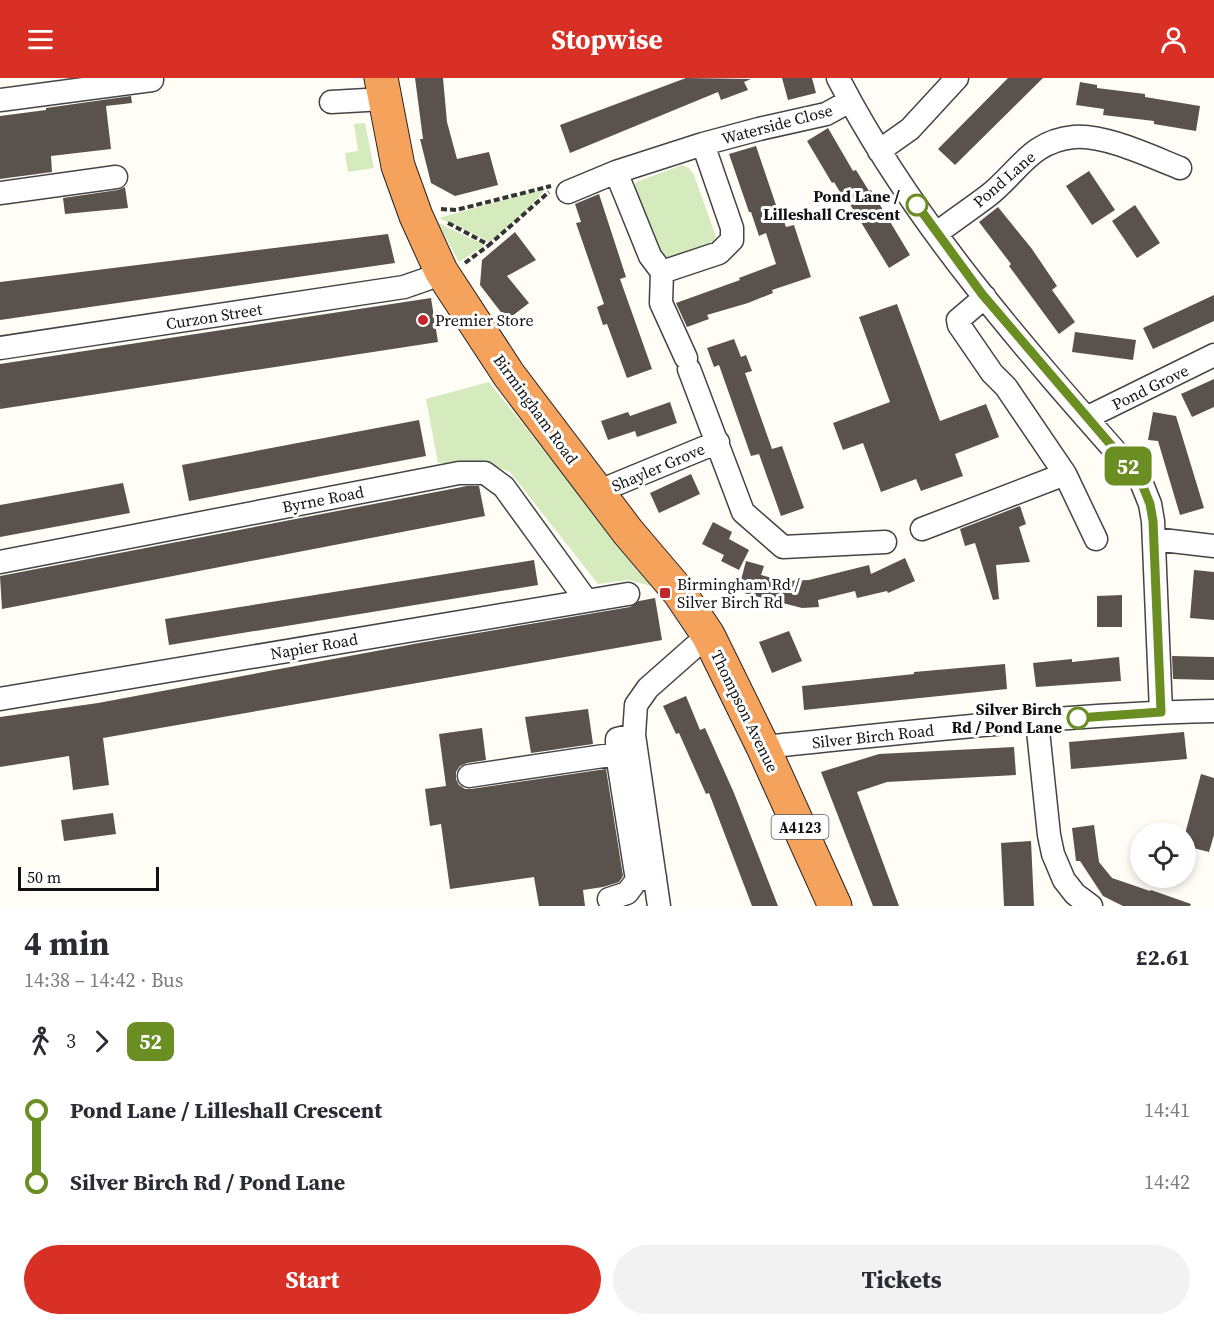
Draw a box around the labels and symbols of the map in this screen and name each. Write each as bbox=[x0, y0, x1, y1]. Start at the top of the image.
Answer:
street label: Waterside Close bbox=[719, 99, 835, 149]
street label: Pond Lane bbox=[968, 146, 1040, 212]
place label: Pond Lane / Lilleshall Crescent bbox=[763, 185, 901, 225]
marker: Pond Lane / Lilleshall Crescent bbox=[906, 194, 928, 216]
street label: Curzon Street bbox=[164, 297, 264, 334]
place label: Premier Store bbox=[435, 309, 534, 331]
marker: Premier Store bbox=[416, 313, 430, 327]
street label: Birmingham Road bbox=[489, 350, 583, 468]
street label: Pond Grove bbox=[1108, 359, 1192, 415]
street label: Shayler Grove bbox=[608, 438, 708, 496]
line badge: 52 bbox=[1101, 446, 1155, 486]
street label: Byrne Road bbox=[280, 480, 366, 518]
place label: Birmingham Rd / Silver Birch Rd bbox=[677, 573, 800, 613]
marker: Birmingham Rd / Silver Birch Rd bbox=[658, 586, 672, 600]
street label: Napier Road bbox=[269, 627, 359, 665]
street label: Thompson Avenue bbox=[706, 646, 784, 776]
place label: Silver Birch Rd / Pond Lane bbox=[952, 698, 1062, 738]
marker: Silver Birch Rd / Pond Lane bbox=[1067, 707, 1089, 729]
street label: Silver Birch Road bbox=[811, 719, 935, 753]
road number: A4123 bbox=[772, 815, 828, 839]
scale bar bbox=[18, 864, 159, 892]

